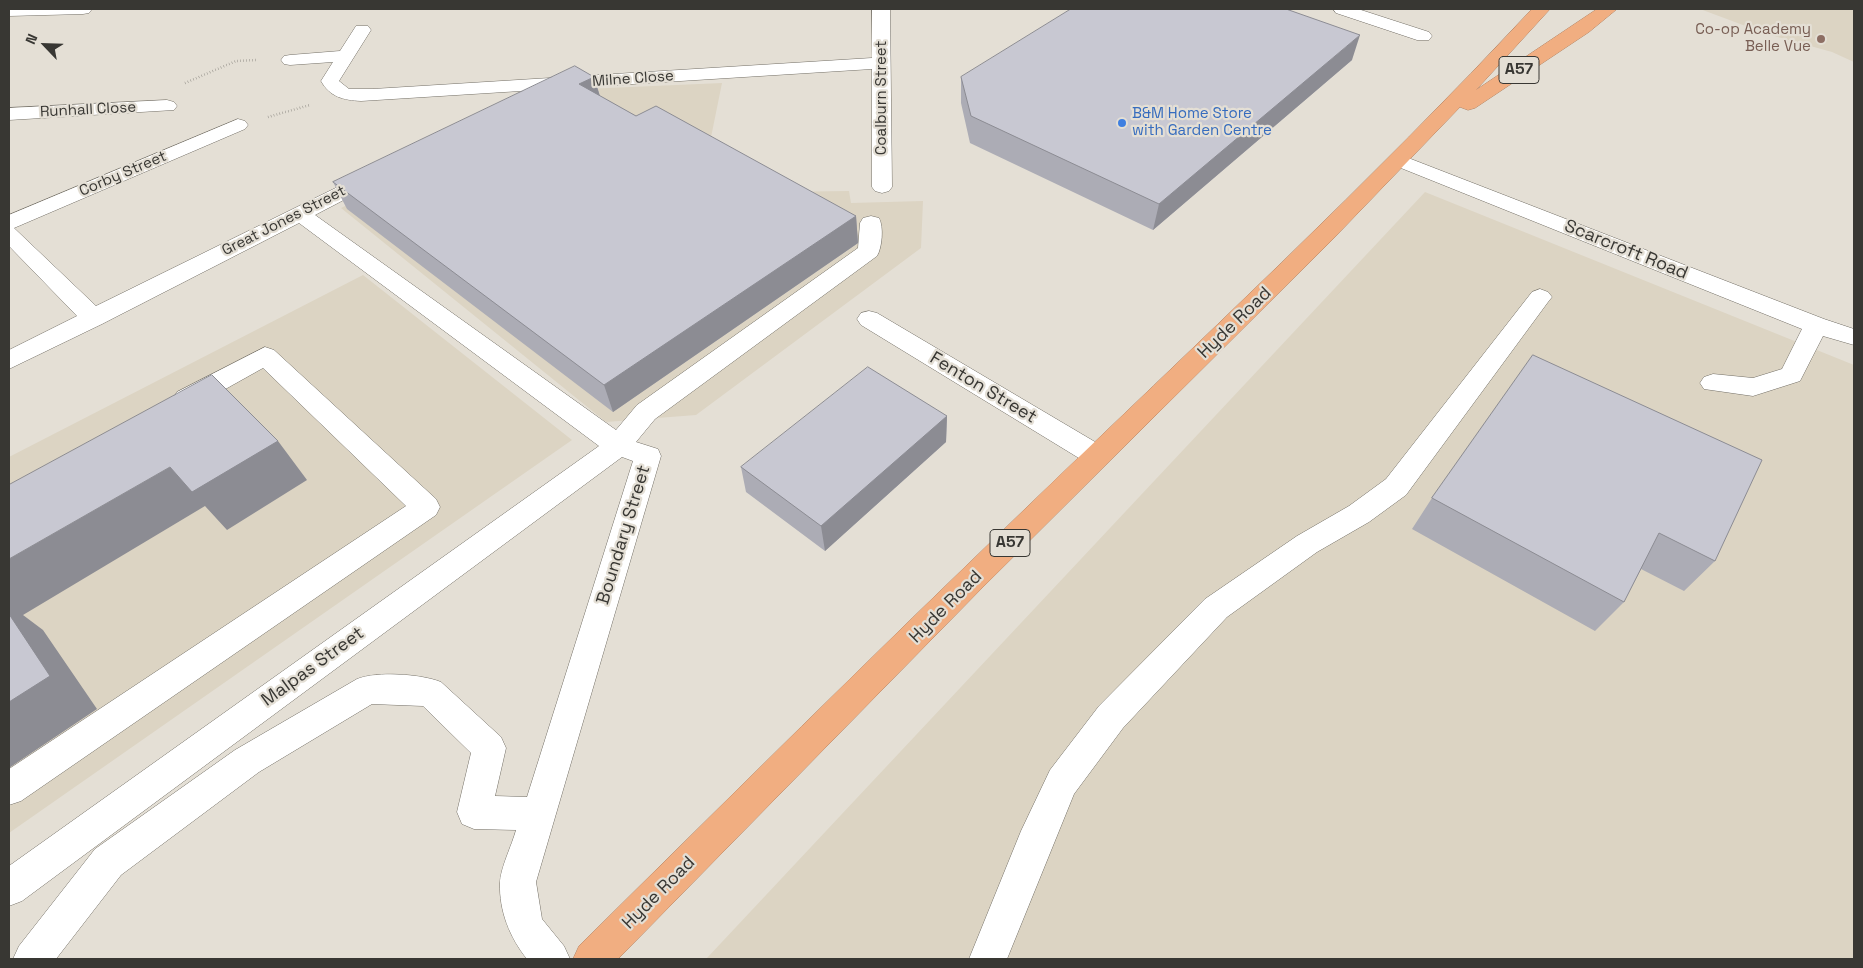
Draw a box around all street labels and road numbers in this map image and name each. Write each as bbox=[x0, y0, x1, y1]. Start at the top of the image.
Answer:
street label: Coalburn Street bbox=[873, 41, 891, 155]
road number: A57 bbox=[1499, 56, 1539, 84]
street label: Milne Close bbox=[592, 67, 674, 91]
street label: Runhall Close bbox=[39, 98, 137, 122]
street label: Corby Street bbox=[77, 148, 169, 200]
street label: Great Jones Street bbox=[219, 182, 349, 260]
street label: Scarcroft Road bbox=[1561, 215, 1691, 285]
street label: Hyde Road bbox=[1194, 283, 1276, 363]
street label: Fenton Street bbox=[926, 348, 1040, 428]
street label: Boundary Street bbox=[593, 463, 655, 607]
road number: A57 bbox=[990, 530, 1030, 556]
street label: Hyde Road bbox=[905, 566, 987, 648]
street label: Malpas Street bbox=[258, 623, 368, 711]
street label: Hyde Road bbox=[618, 852, 700, 934]

